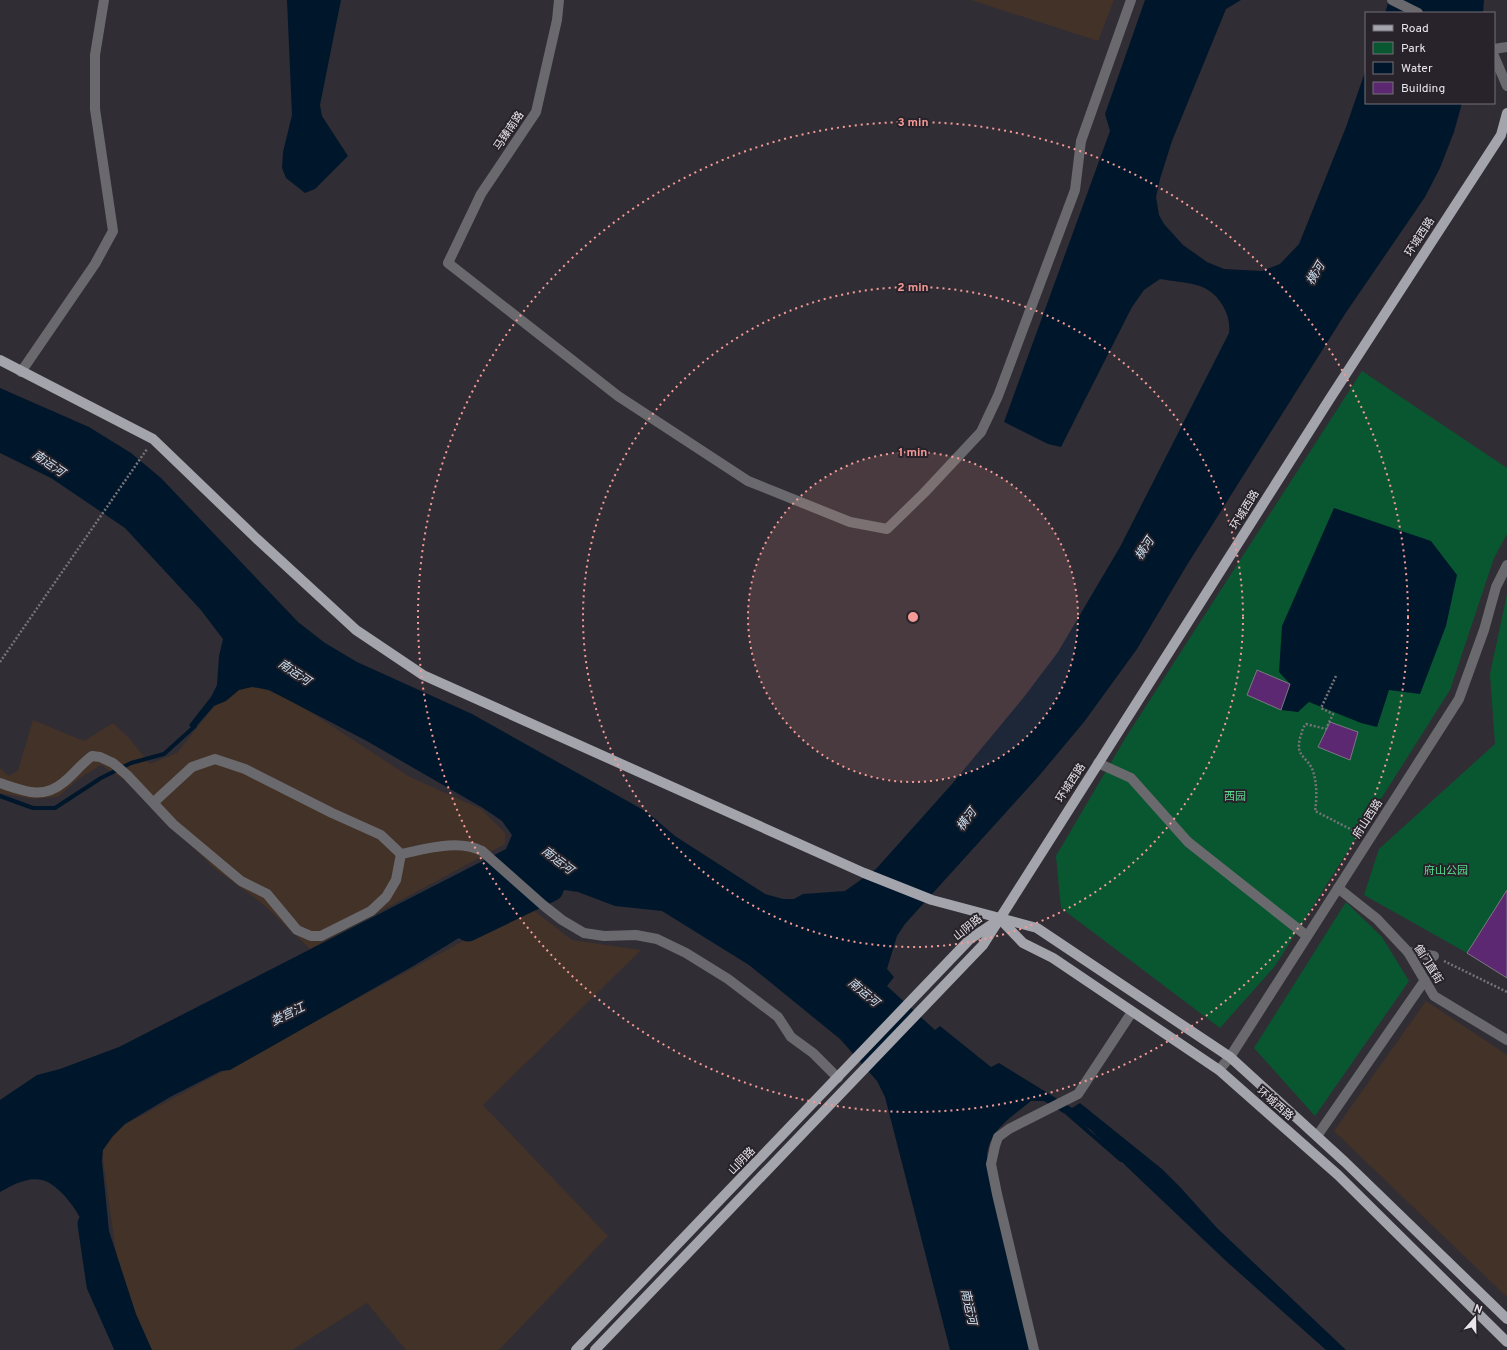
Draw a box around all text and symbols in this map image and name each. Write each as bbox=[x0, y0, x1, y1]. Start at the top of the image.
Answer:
legend bbox=[1365, 12, 1495, 104]
text: Road bbox=[1401, 21, 1429, 37]
text: Park bbox=[1401, 41, 1426, 57]
text: Water bbox=[1401, 61, 1433, 77]
text: Building bbox=[1401, 81, 1445, 97]
street label: 马臻南路 bbox=[491, 109, 527, 153]
text: 3 min bbox=[897, 115, 929, 131]
street label: 环城西路 bbox=[1402, 215, 1438, 259]
water label: 横河 bbox=[1303, 258, 1330, 288]
text: 2 min bbox=[897, 280, 929, 296]
text: 1 min bbox=[899, 445, 927, 461]
water label: 南运河 bbox=[29, 447, 69, 482]
street label: 环城西路 bbox=[1227, 488, 1263, 532]
water label: 横河 bbox=[1132, 533, 1159, 563]
centre of rings bbox=[906, 610, 920, 624]
water label: 南运河 bbox=[275, 656, 315, 691]
street label: 环城西路 bbox=[1053, 761, 1089, 805]
park label: 西园 bbox=[1224, 790, 1246, 804]
street label: 府山西路 bbox=[1350, 797, 1386, 841]
water label: 横河 bbox=[953, 804, 982, 834]
water label: 南运河 bbox=[538, 844, 578, 880]
park label: 府山公园 bbox=[1424, 864, 1468, 878]
street label: 山阴路 bbox=[951, 912, 985, 944]
street label: 偏门直街 bbox=[1410, 942, 1446, 986]
water label: 南运河 bbox=[844, 975, 883, 1012]
water label: 娄宫江 bbox=[268, 999, 309, 1030]
street label: 环城西路 bbox=[1254, 1084, 1296, 1124]
street label: 山阴路 bbox=[726, 1144, 758, 1178]
water label: 南运河 bbox=[956, 1288, 980, 1328]
north arrow bbox=[1455, 1298, 1495, 1338]
text: N bbox=[1472, 1302, 1484, 1317]

